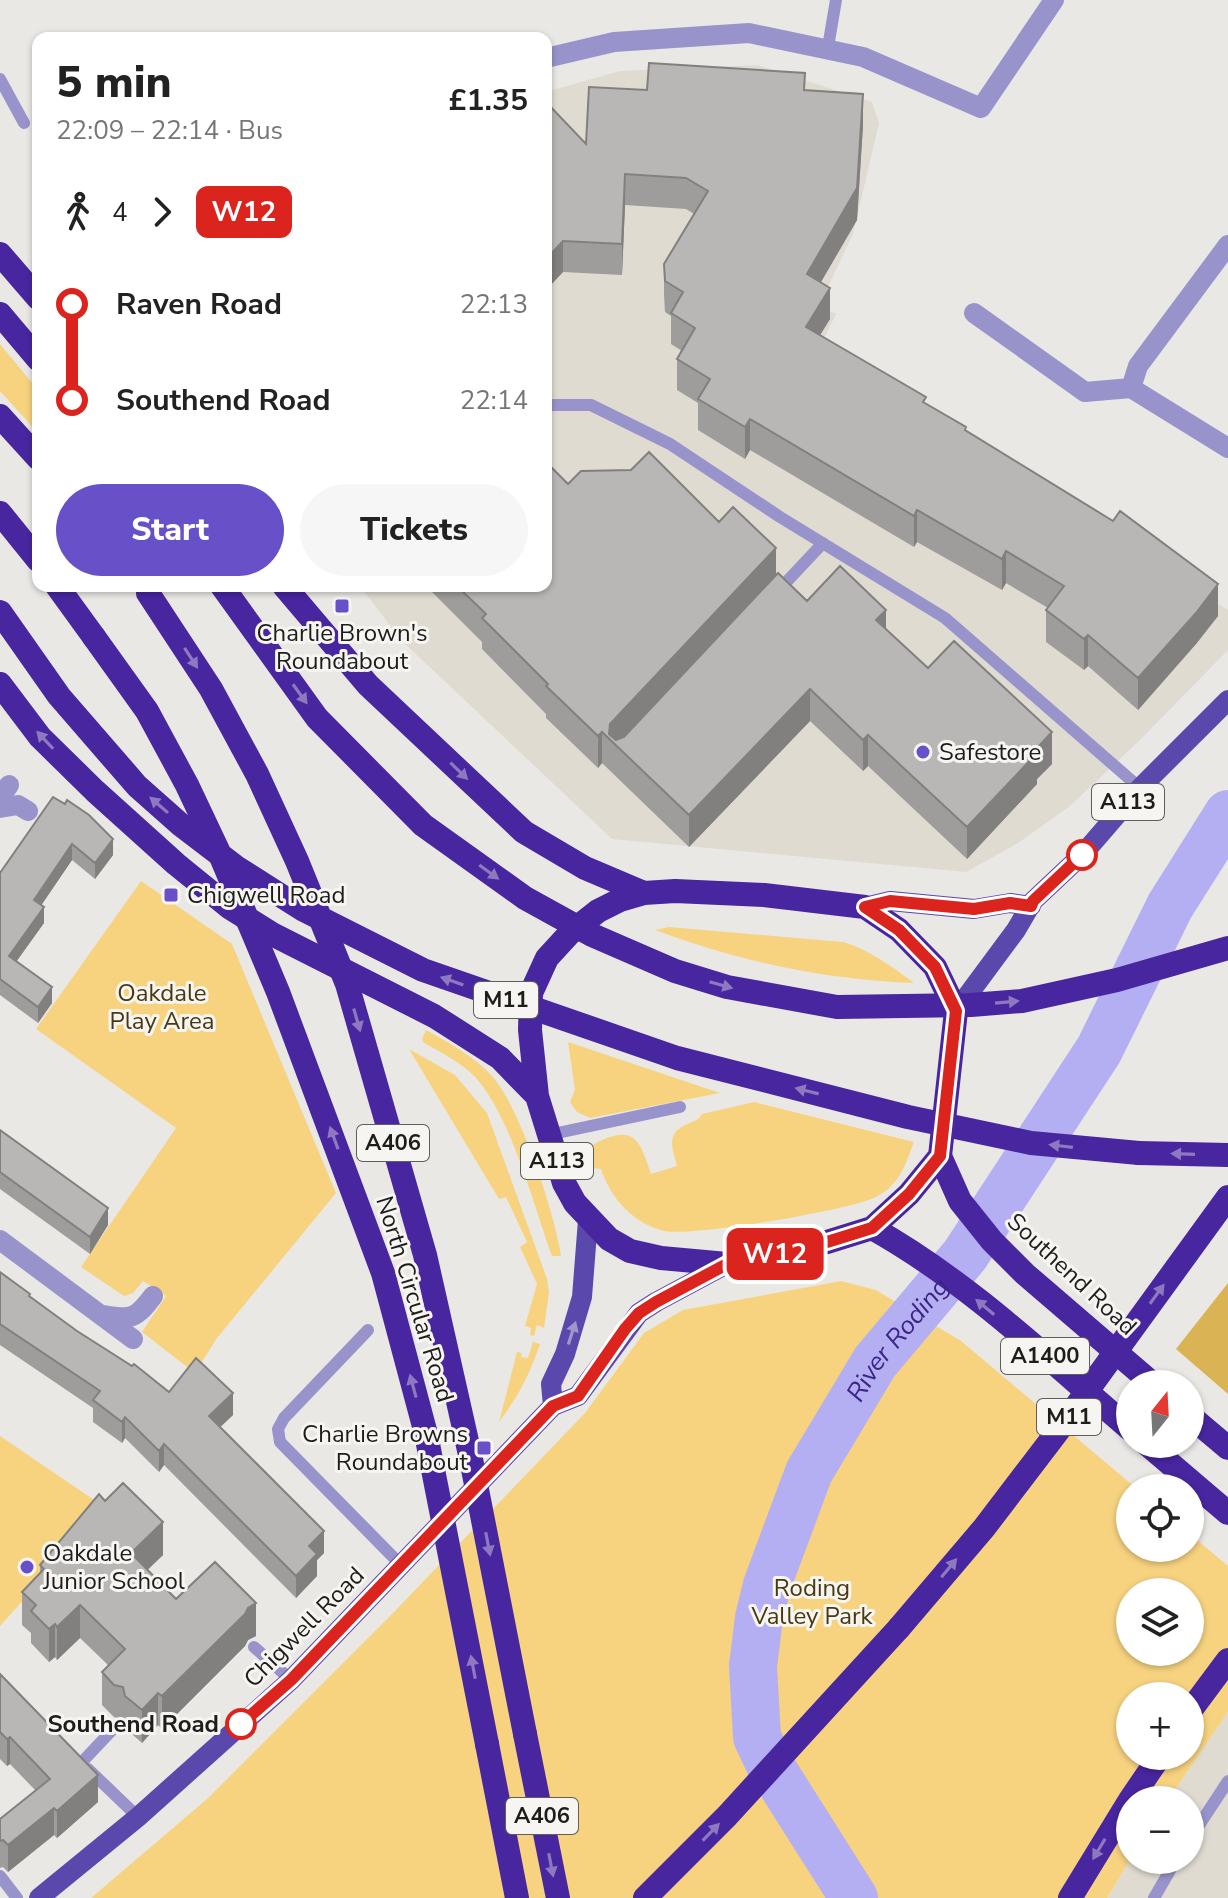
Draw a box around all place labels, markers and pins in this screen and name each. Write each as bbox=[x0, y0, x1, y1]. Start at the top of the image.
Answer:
marker: Charlie Brown's Roundabout bbox=[333, 597, 351, 615]
place label: Charlie Brown's Roundabout bbox=[256, 617, 428, 677]
place label: Safestore bbox=[939, 736, 1041, 768]
marker: Safestore bbox=[914, 743, 932, 761]
unlabelled marker bbox=[1067, 840, 1097, 870]
place label: Chigwell Road bbox=[187, 879, 345, 911]
marker: Chigwell Road bbox=[162, 886, 180, 904]
place label: Charlie Browns Roundabout bbox=[302, 1418, 469, 1478]
marker: Charlie Browns Roundabout bbox=[475, 1439, 493, 1457]
place label: Oakdale Junior School bbox=[42, 1537, 185, 1597]
marker: Oakdale Junior School bbox=[18, 1558, 36, 1576]
place label: Southend Road bbox=[47, 1708, 219, 1740]
marker: Southend Road bbox=[226, 1709, 256, 1739]

